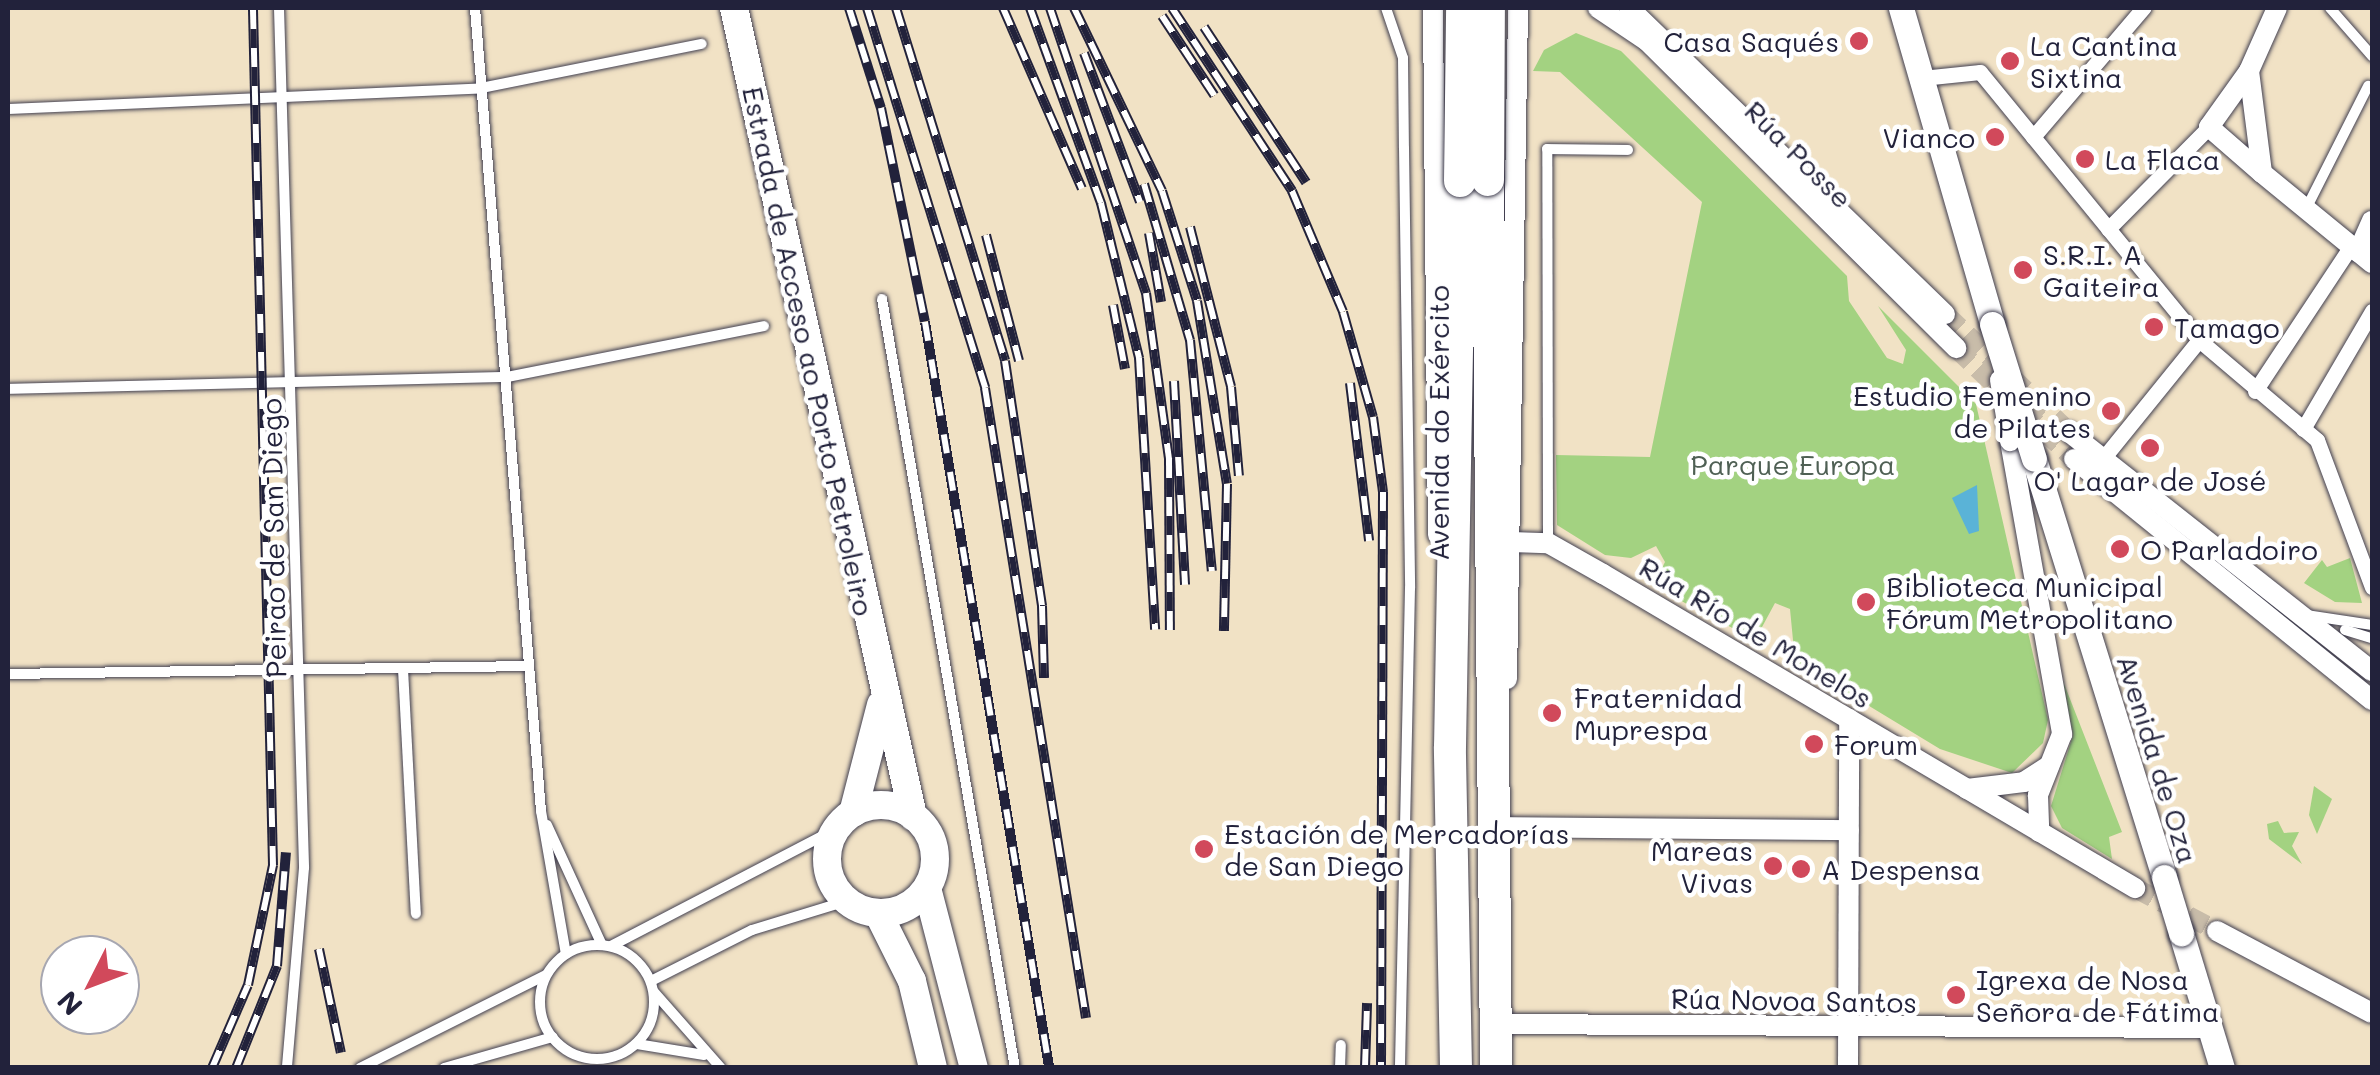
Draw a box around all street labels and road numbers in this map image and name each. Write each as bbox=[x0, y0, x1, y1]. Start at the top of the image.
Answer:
street label: Estrada de Acceso ao Porto Petroleiro bbox=[736, 83, 882, 619]
street label: Rúa Posse bbox=[1738, 93, 1860, 215]
street label: Avenida do Exército bbox=[1421, 285, 1455, 561]
street label: Peirao de San Diego bbox=[254, 398, 292, 678]
street label: Rúa Río de Monelos bbox=[1634, 549, 1878, 715]
street label: Avenida de Oza bbox=[2110, 651, 2206, 867]
street label: Rúa Novoa Santos bbox=[1671, 981, 1917, 1019]

